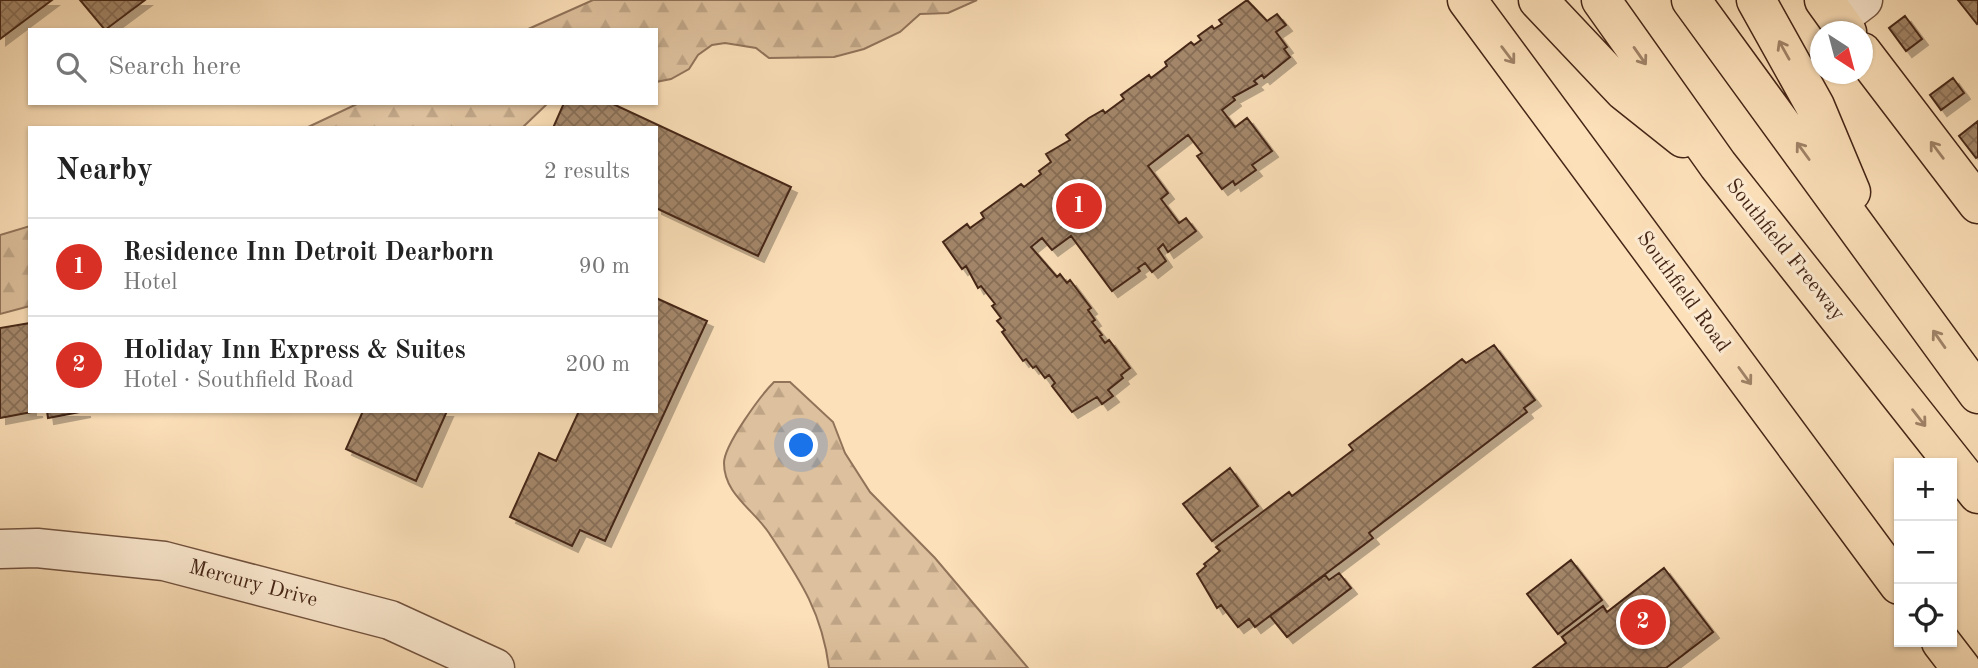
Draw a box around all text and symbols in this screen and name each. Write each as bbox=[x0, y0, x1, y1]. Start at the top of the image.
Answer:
north arrow bbox=[1810, 21, 1873, 84]
search box bbox=[28, 28, 658, 105]
one-way arrow bbox=[1777, 40, 1791, 60]
one-way arrow bbox=[1500, 45, 1515, 64]
one-way arrow bbox=[1633, 46, 1647, 65]
icon: search bbox=[52, 48, 90, 86]
text: Search here bbox=[108, 54, 241, 80]
one-way arrow bbox=[1929, 141, 1944, 160]
one-way arrow bbox=[1796, 142, 1810, 161]
text: Nearby bbox=[56, 156, 153, 186]
text: 2 results bbox=[544, 160, 630, 183]
street label: Southfield Freeway bbox=[1722, 175, 1848, 325]
pin: 1 bbox=[1056, 180, 1102, 232]
street label: Southfield Road bbox=[1632, 228, 1734, 356]
text: Residence Inn Detroit Dearborn bbox=[123, 240, 494, 266]
text: 1 bbox=[72, 255, 86, 278]
text: 90 m bbox=[579, 255, 630, 278]
text: Hotel bbox=[123, 271, 177, 294]
one-way arrow bbox=[1932, 330, 1946, 349]
text: Holiday Inn Express & Suites bbox=[123, 338, 466, 364]
text: 2 bbox=[72, 353, 86, 376]
text: 200 m bbox=[565, 353, 630, 376]
one-way arrow bbox=[1738, 366, 1752, 385]
text: Hotel · Southfield Road bbox=[123, 369, 354, 392]
one-way arrow bbox=[1912, 409, 1927, 427]
your location bbox=[784, 428, 818, 462]
map controls bbox=[1894, 458, 1957, 647]
button: + bbox=[1894, 458, 1957, 521]
button: − bbox=[1894, 521, 1957, 584]
street label: Mercury Drive bbox=[186, 557, 320, 611]
button: locate bbox=[1894, 584, 1957, 647]
pin: 2 bbox=[1620, 596, 1666, 648]

